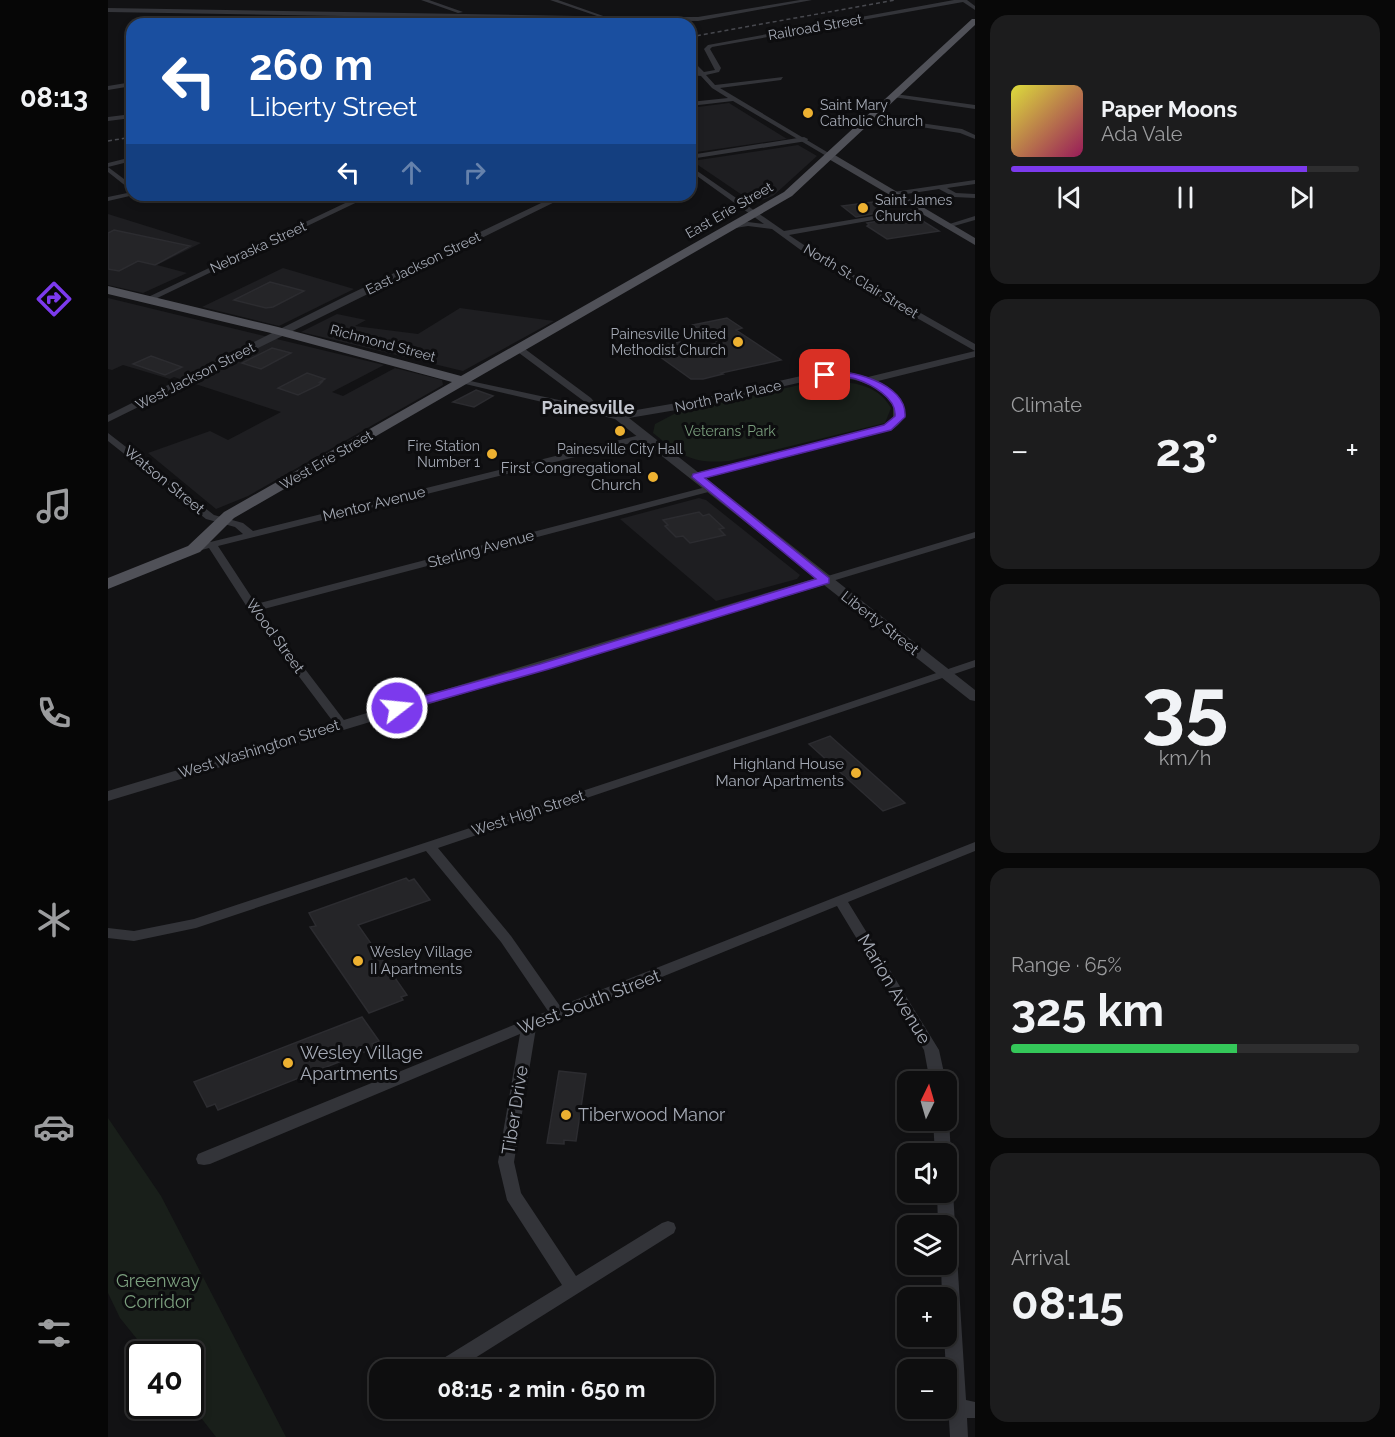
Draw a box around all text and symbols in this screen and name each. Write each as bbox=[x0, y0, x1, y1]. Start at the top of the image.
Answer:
street label: Railroad Street bbox=[767, 11, 864, 43]
text: 260 m bbox=[249, 41, 373, 90]
icon: left bbox=[150, 42, 228, 120]
text: 08:13 bbox=[20, 82, 88, 113]
text: Liberty Street bbox=[249, 91, 417, 122]
text: Paper Moons bbox=[1101, 96, 1237, 122]
place label: Saint Mary Catholic Church bbox=[820, 97, 923, 129]
marker: Saint Mary Catholic Church bbox=[801, 106, 815, 120]
text: Ada Vale bbox=[1101, 122, 1183, 146]
icon: left bbox=[332, 156, 365, 189]
icon: ahead bbox=[395, 156, 428, 189]
icon: right bbox=[458, 156, 491, 189]
street label: East Erie Street bbox=[682, 178, 776, 241]
icon: previous bbox=[1053, 181, 1086, 214]
icon: pause bbox=[1169, 181, 1202, 214]
icon: next bbox=[1285, 181, 1318, 214]
place label: Saint James Church bbox=[875, 192, 952, 224]
marker: Saint James Church bbox=[856, 201, 870, 215]
street label: Nebraska Street bbox=[207, 218, 309, 276]
street label: East Jackson Street bbox=[363, 228, 483, 298]
street label: North St. Clair Street bbox=[801, 240, 921, 322]
icon: directions bbox=[33, 278, 75, 320]
street label: Richmond Street bbox=[329, 321, 438, 365]
place label: Painesville United Methodist Church bbox=[611, 326, 726, 358]
marker: Painesville United Methodist Church bbox=[731, 335, 745, 349]
street label: West Jackson Street bbox=[133, 339, 258, 413]
pin bbox=[799, 349, 850, 400]
icon: arrive bbox=[808, 358, 841, 391]
street label: North Park Place bbox=[673, 377, 783, 415]
text: Climate bbox=[1011, 393, 1082, 417]
district label: Painesville bbox=[541, 397, 635, 418]
park label: Veterans' Park bbox=[684, 423, 776, 439]
marker: Painesville City Hall bbox=[613, 424, 627, 438]
text: 23° bbox=[1156, 424, 1218, 477]
street label: West Erie Street bbox=[277, 427, 375, 493]
text: − bbox=[1011, 431, 1029, 470]
text: + bbox=[1345, 431, 1359, 470]
place label: Fire Station Number 1 bbox=[407, 438, 480, 470]
place label: Painesville City Hall bbox=[557, 441, 683, 457]
street label: Watson Street bbox=[120, 442, 208, 518]
marker: Fire Station Number 1 bbox=[485, 447, 499, 461]
place label: First Congregational Church bbox=[501, 459, 642, 494]
marker: First Congregational Church bbox=[646, 470, 660, 484]
street label: Mentor Avenue bbox=[321, 482, 427, 525]
icon: music bbox=[33, 485, 75, 527]
street label: Sterling Avenue bbox=[426, 526, 536, 572]
street label: Liberty Street bbox=[838, 587, 922, 659]
street label: Wood Street bbox=[242, 595, 308, 677]
text: 35 bbox=[1142, 661, 1228, 752]
position arrow bbox=[365, 676, 429, 740]
icon: phone bbox=[33, 692, 75, 734]
street label: West Washington Street bbox=[176, 716, 342, 782]
text: km/h bbox=[1159, 746, 1211, 770]
place label: Highland House Manor Apartments bbox=[715, 755, 844, 790]
marker: Highland House Manor Apartments bbox=[849, 766, 863, 780]
street label: West High Street bbox=[469, 786, 587, 840]
icon: climate bbox=[33, 899, 75, 941]
street label: Marion Avenue bbox=[853, 930, 936, 1048]
place label: Wesley Village II Apartments bbox=[370, 943, 473, 978]
text: Range · 65% bbox=[1011, 953, 1122, 977]
marker: Wesley Village II Apartments bbox=[351, 954, 365, 968]
street label: West South Street bbox=[515, 965, 663, 1038]
text: 325 km bbox=[1011, 984, 1164, 1037]
place label: Wesley Village Apartments bbox=[300, 1042, 423, 1084]
marker: Wesley Village Apartments bbox=[281, 1056, 295, 1070]
street label: Tiber Drive bbox=[497, 1063, 532, 1156]
north arrow bbox=[897, 1071, 957, 1131]
map controls bbox=[897, 1071, 957, 1419]
place label: Tiberwood Manor bbox=[578, 1104, 726, 1125]
icon: car bbox=[33, 1106, 75, 1148]
marker: Tiberwood Manor bbox=[559, 1108, 573, 1122]
button: sound bbox=[897, 1143, 957, 1203]
button: layers bbox=[897, 1215, 957, 1275]
text: Arrival bbox=[1011, 1246, 1070, 1270]
park label: Greenway Corridor bbox=[116, 1270, 200, 1312]
text: 08:15 bbox=[1011, 1277, 1124, 1330]
button: + bbox=[897, 1287, 957, 1347]
icon: filters bbox=[33, 1312, 75, 1354]
speed limit sign: 40 bbox=[126, 1341, 204, 1419]
button: − bbox=[897, 1359, 957, 1419]
text: 08:15 · 2 min · 650 m bbox=[437, 1376, 646, 1402]

